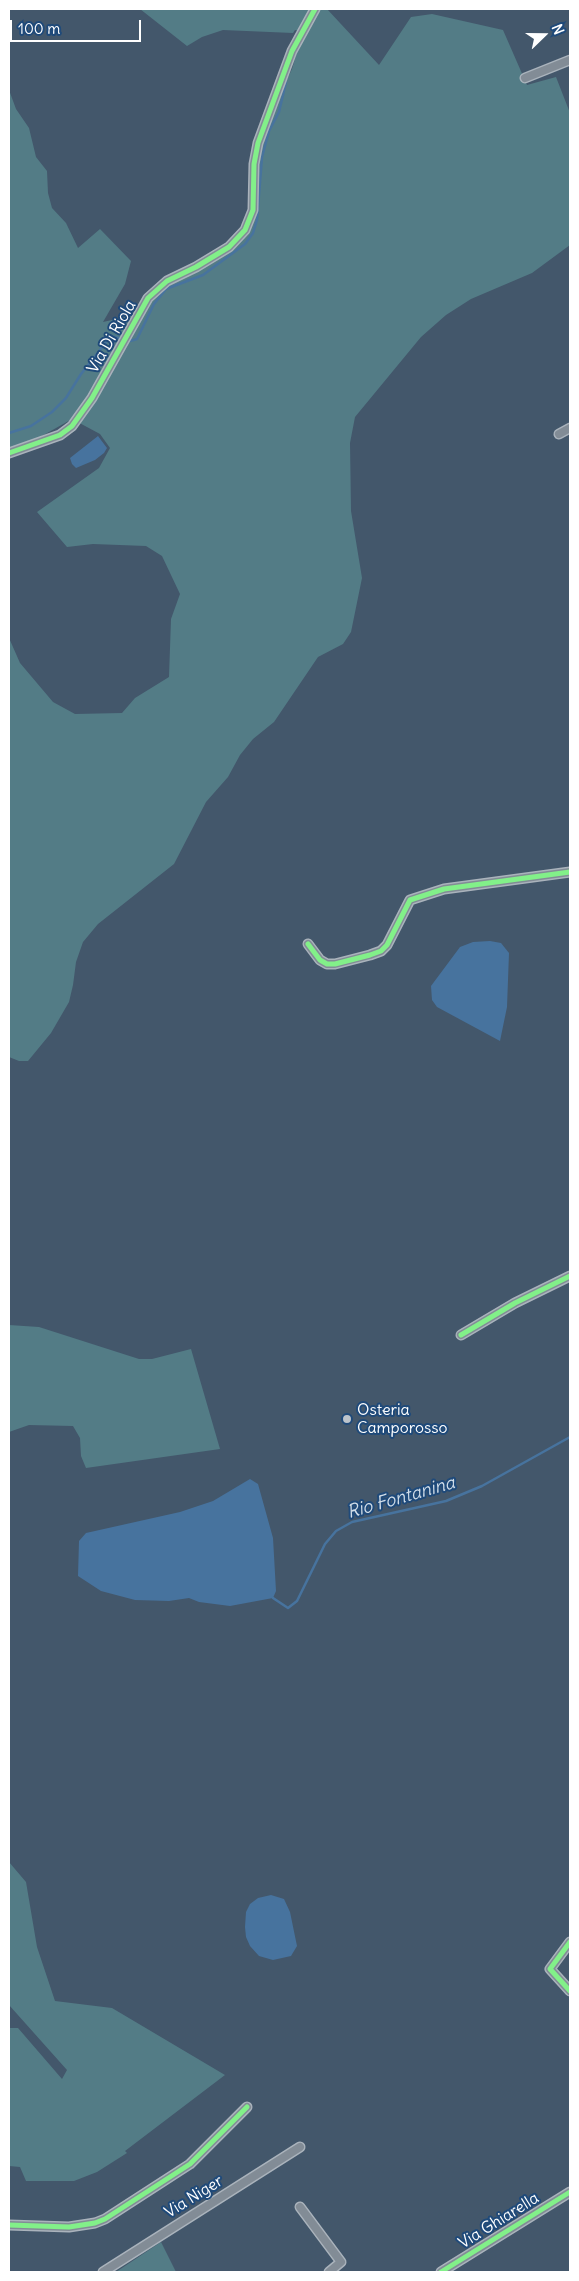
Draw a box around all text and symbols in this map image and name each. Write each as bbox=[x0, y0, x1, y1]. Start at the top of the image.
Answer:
scale bar bbox=[12, 10, 144, 42]
north arrow bbox=[519, 10, 569, 60]
text: 100 m bbox=[18, 19, 60, 38]
text: N bbox=[548, 22, 568, 37]
street label: Via Di Riola bbox=[84, 297, 140, 377]
place label: Osteria Camporosso bbox=[357, 1400, 448, 1438]
marker: Osteria Camporosso bbox=[341, 1413, 353, 1425]
water label: Rio Fontanina bbox=[345, 1472, 457, 1524]
street label: Via Niger bbox=[161, 2172, 227, 2222]
street label: Via Ghiarella bbox=[455, 2189, 543, 2253]

